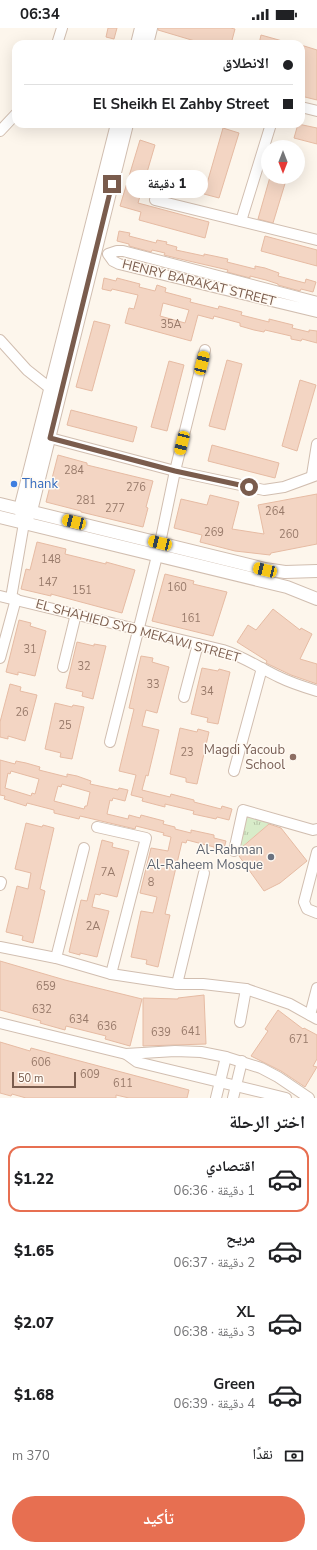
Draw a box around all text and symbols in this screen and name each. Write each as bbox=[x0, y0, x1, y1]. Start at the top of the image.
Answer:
text: 06:34 bbox=[20, 4, 60, 24]
text: الانطلاق bbox=[223, 53, 269, 73]
text: El Sheikh El Zahby Street bbox=[93, 94, 269, 114]
north arrow bbox=[261, 140, 305, 184]
map controls bbox=[261, 140, 305, 184]
callout: 1 دقيقة bbox=[126, 170, 208, 198]
route end bbox=[103, 175, 121, 193]
text: 1 دقيقة bbox=[148, 175, 186, 193]
street label: HENRY BARAKAT STREET bbox=[120, 255, 278, 311]
house number: 35A bbox=[160, 317, 182, 332]
car bbox=[193, 350, 211, 376]
car bbox=[173, 430, 191, 456]
house number: 284 bbox=[64, 463, 84, 478]
place label: Thank bbox=[22, 475, 58, 493]
route start bbox=[240, 478, 258, 496]
marker: Thank bbox=[9, 479, 19, 489]
house number: 276 bbox=[126, 480, 146, 495]
house number: 281 bbox=[76, 493, 96, 508]
house number: 277 bbox=[105, 501, 125, 516]
house number: 264 bbox=[265, 504, 285, 519]
car bbox=[61, 513, 87, 531]
house number: 269 bbox=[204, 525, 224, 540]
house number: 260 bbox=[279, 527, 299, 542]
car bbox=[147, 534, 173, 552]
house number: 148 bbox=[41, 552, 61, 567]
car bbox=[252, 561, 278, 579]
house number: 147 bbox=[38, 575, 58, 590]
house number: 160 bbox=[167, 580, 187, 595]
house number: 151 bbox=[72, 583, 92, 598]
street label: EL SHAHIED SYD MEKAWI STREET bbox=[34, 595, 242, 667]
house number: 161 bbox=[181, 611, 201, 626]
house number: 31 bbox=[23, 642, 37, 657]
house number: 32 bbox=[77, 659, 91, 674]
house number: 33 bbox=[146, 677, 160, 692]
house number: 34 bbox=[200, 684, 214, 699]
house number: 26 bbox=[15, 705, 29, 720]
house number: 25 bbox=[58, 718, 72, 733]
place label: Magdi Yacoub School bbox=[204, 741, 285, 774]
house number: 23 bbox=[180, 745, 194, 760]
marker: Magdi Yacoub School bbox=[288, 752, 298, 762]
place label: Al-Rahman Al-Raheem Mosque bbox=[147, 841, 263, 874]
marker: Al-Rahman Al-Raheem Mosque bbox=[266, 852, 276, 862]
house number: 7A bbox=[101, 865, 115, 880]
house number: 8 bbox=[148, 875, 155, 890]
house number: 2A bbox=[86, 919, 100, 934]
house number: 659 bbox=[36, 979, 56, 994]
house number: 632 bbox=[32, 1002, 52, 1017]
house number: 634 bbox=[69, 1012, 89, 1027]
house number: 636 bbox=[97, 1019, 117, 1034]
house number: 641 bbox=[181, 1024, 201, 1039]
house number: 639 bbox=[151, 1025, 171, 1040]
house number: 671 bbox=[289, 1032, 309, 1047]
house number: 606 bbox=[31, 1055, 51, 1070]
house number: 609 bbox=[80, 1067, 100, 1082]
scale bar bbox=[12, 1070, 76, 1089]
text: 50 m bbox=[18, 1071, 43, 1086]
house number: 611 bbox=[113, 1076, 133, 1091]
text: اختر الرحلة bbox=[229, 1110, 305, 1134]
text: اقتصادي bbox=[206, 1156, 255, 1176]
icon: car bbox=[267, 1161, 303, 1197]
text: $1.22 bbox=[14, 1169, 54, 1189]
text: 1 دقيقة · 06:36 bbox=[174, 1182, 255, 1200]
text: مريح bbox=[226, 1228, 255, 1248]
icon: car bbox=[267, 1233, 303, 1269]
text: $1.65 bbox=[14, 1241, 54, 1261]
text: 2 دقيقة · 06:37 bbox=[174, 1254, 255, 1272]
text: XL bbox=[236, 1302, 255, 1322]
icon: car bbox=[267, 1305, 303, 1341]
text: $2.07 bbox=[14, 1313, 54, 1333]
text: 3 دقيقة · 06:38 bbox=[174, 1323, 255, 1341]
text: Green bbox=[213, 1374, 255, 1394]
icon: car bbox=[267, 1377, 303, 1413]
text: $1.68 bbox=[14, 1385, 54, 1405]
text: 4 دقيقة · 06:39 bbox=[174, 1395, 255, 1413]
text: نقدًا bbox=[252, 1444, 273, 1464]
icon: cash bbox=[283, 1445, 305, 1467]
text: 370 m bbox=[12, 1447, 50, 1465]
button: تأكيد bbox=[12, 1496, 305, 1542]

